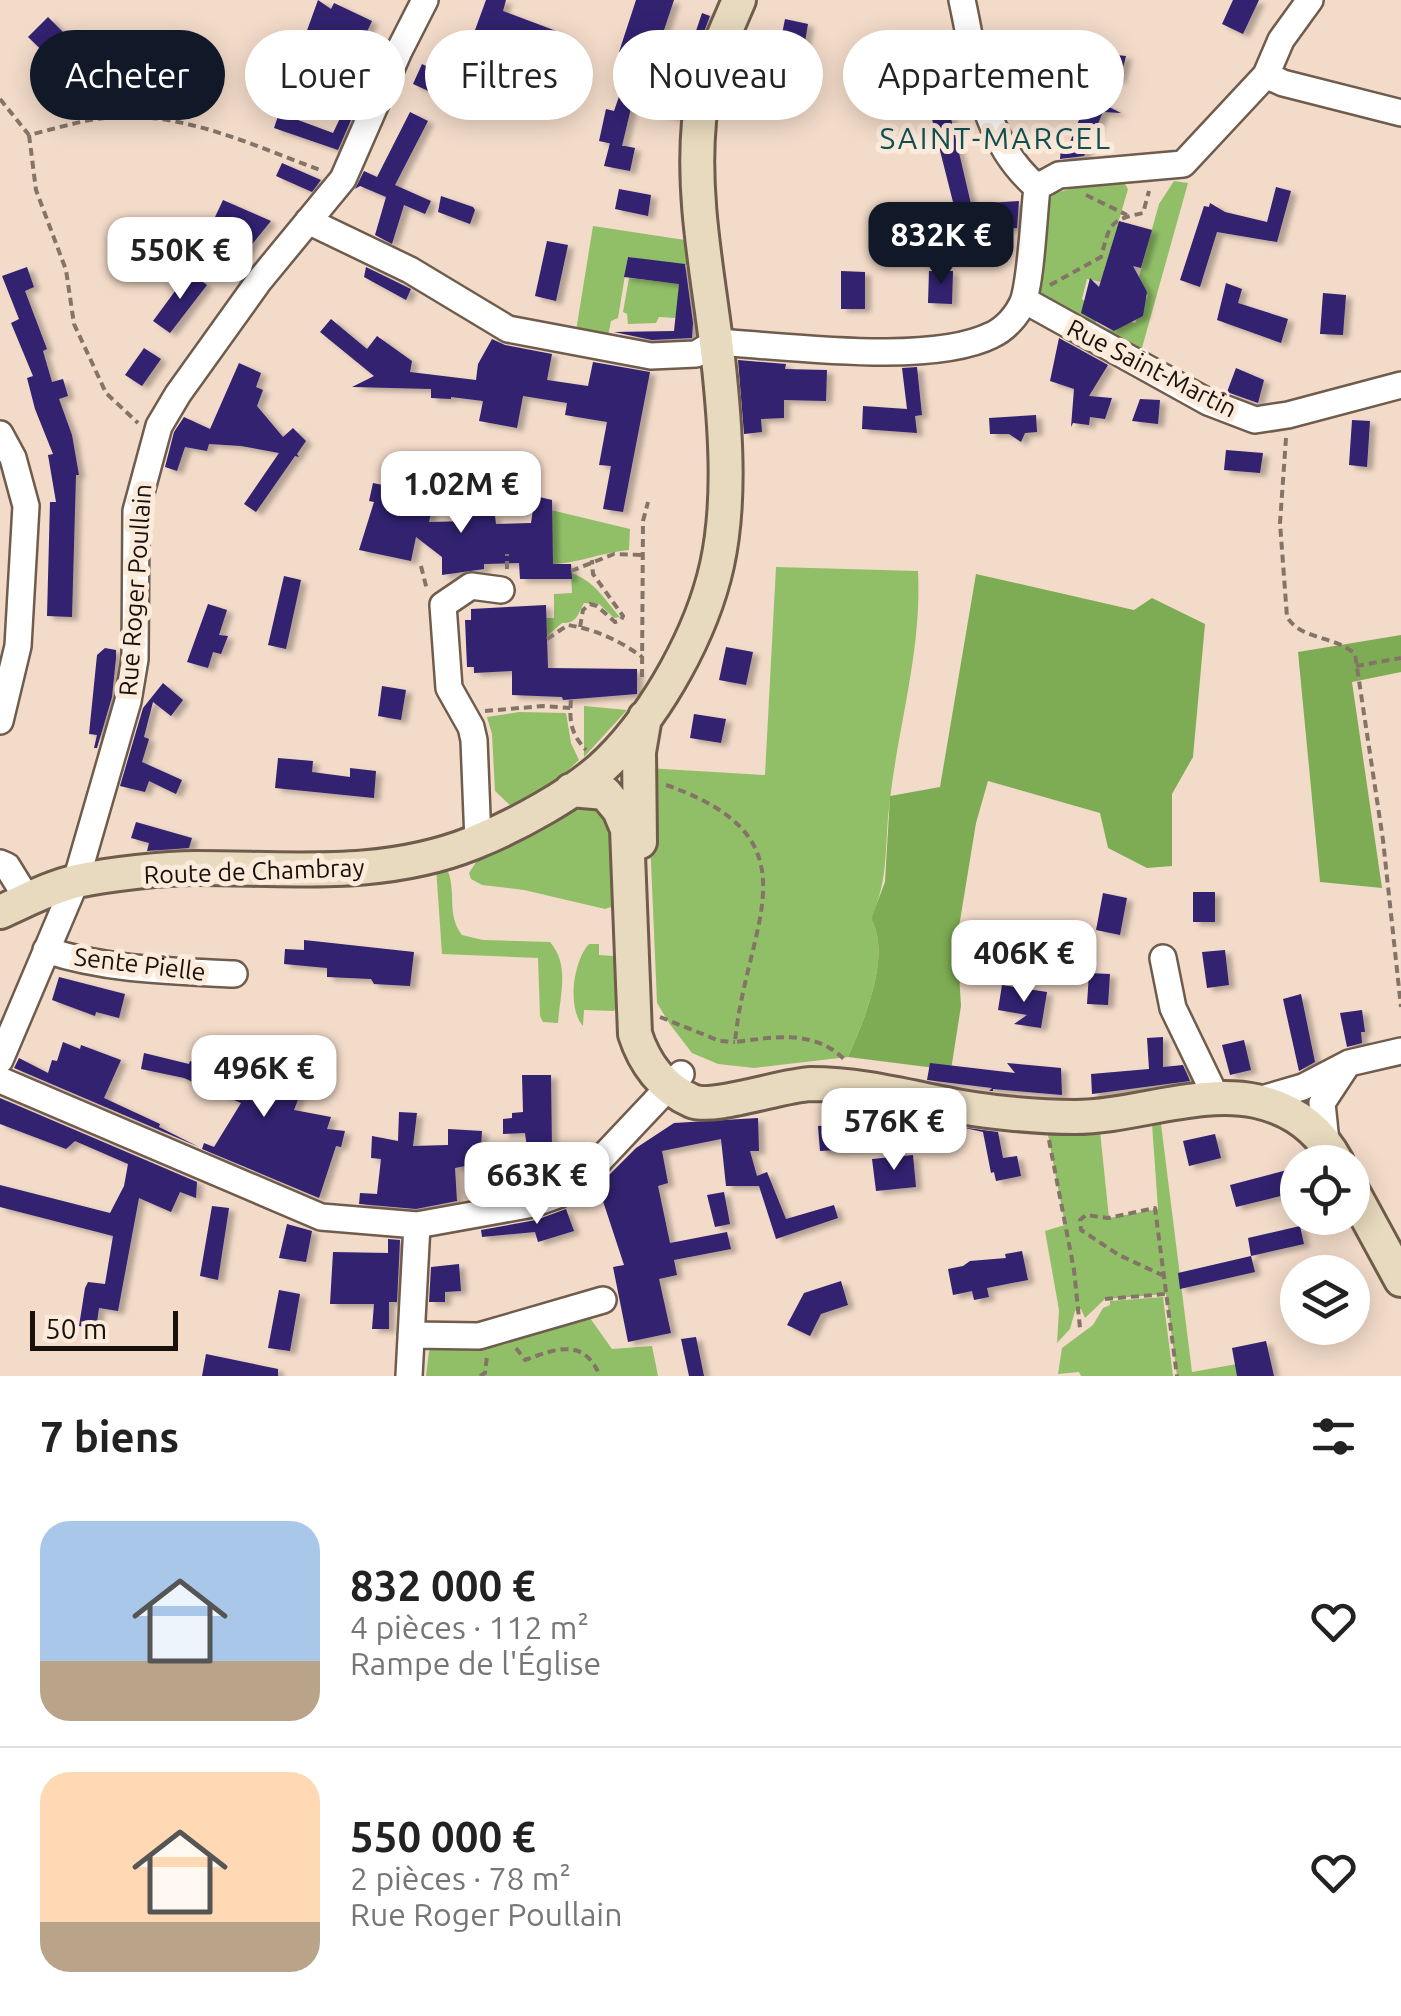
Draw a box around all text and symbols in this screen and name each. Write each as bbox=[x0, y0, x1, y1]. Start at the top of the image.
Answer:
chip: Acheter bbox=[30, 30, 225, 120]
chip: Louer bbox=[245, 30, 405, 120]
chip: Filtres bbox=[425, 30, 593, 120]
chip: Nouveau bbox=[613, 30, 823, 120]
chip: Appartement bbox=[843, 30, 1124, 120]
district label: SAINT-MARCEL bbox=[879, 121, 1113, 155]
pin: 832K € bbox=[860, 202, 1022, 287]
text: 832K € bbox=[890, 216, 992, 252]
pin: 550K € bbox=[99, 217, 261, 302]
text: 550K € bbox=[129, 231, 231, 267]
street label: Rue Saint-Martin bbox=[1063, 313, 1241, 423]
pin: 1.02M € bbox=[369, 451, 553, 536]
text: 1.02M € bbox=[403, 465, 519, 501]
street label: Rue Roger Poullain bbox=[114, 483, 156, 697]
street label: Route de Chambray bbox=[143, 853, 365, 889]
pin: 406K € bbox=[943, 920, 1105, 1005]
text: 406K € bbox=[973, 934, 1075, 970]
street label: Sente Pielle bbox=[73, 942, 207, 986]
pin: 496K € bbox=[183, 1035, 345, 1120]
text: 496K € bbox=[213, 1049, 315, 1085]
pin: 576K € bbox=[813, 1088, 975, 1173]
text: 576K € bbox=[843, 1102, 945, 1138]
pin: 663K € bbox=[456, 1142, 618, 1227]
map controls bbox=[1280, 1145, 1370, 1345]
button: locate bbox=[1280, 1145, 1370, 1235]
text: 663K € bbox=[486, 1156, 588, 1192]
button: layers bbox=[1280, 1255, 1370, 1345]
scale bar bbox=[30, 1306, 178, 1350]
text: 50 m bbox=[45, 1313, 107, 1344]
icon: filters bbox=[1306, 1409, 1361, 1464]
text: 7 biens bbox=[40, 1413, 179, 1460]
icon: home bbox=[120, 1561, 240, 1681]
text: 832 000 € bbox=[350, 1562, 536, 1609]
icon: heart bbox=[1306, 1594, 1361, 1649]
text: 4 pièces · 112 m² bbox=[350, 1609, 589, 1645]
text: Rampe de l'Église bbox=[350, 1645, 601, 1681]
icon: home bbox=[120, 1812, 240, 1932]
text: 550 000 € bbox=[350, 1813, 536, 1860]
icon: heart bbox=[1306, 1845, 1361, 1900]
text: 2 pièces · 78 m² bbox=[350, 1860, 571, 1896]
text: Rue Roger Poullain bbox=[350, 1896, 622, 1932]

